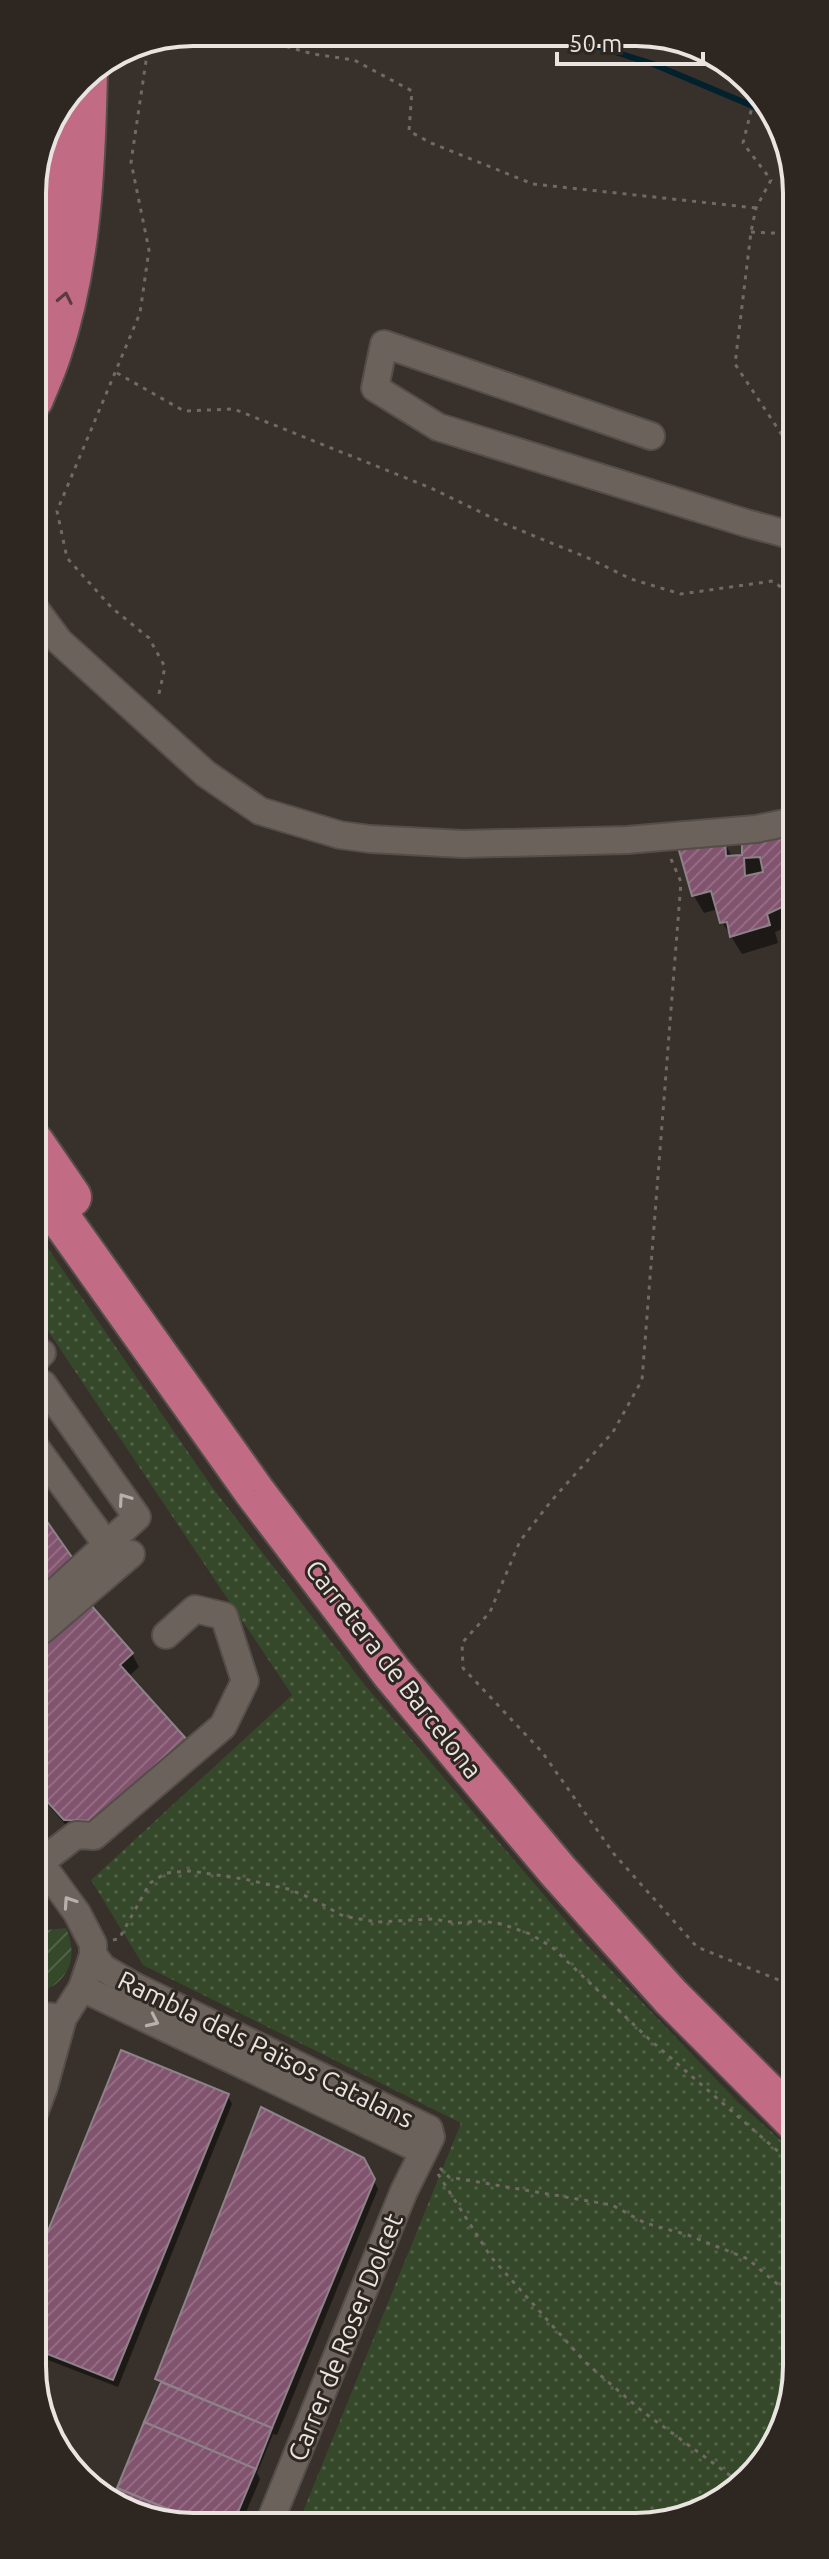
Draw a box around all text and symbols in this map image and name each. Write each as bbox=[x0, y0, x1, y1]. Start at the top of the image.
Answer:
scale bar bbox=[557, 16, 703, 66]
text: 50 m bbox=[569, 30, 622, 57]
one-way arrow bbox=[56, 292, 73, 306]
one-way arrow bbox=[119, 1493, 134, 1507]
street label: Carretera de Barcelona bbox=[300, 1554, 488, 1784]
one-way arrow bbox=[64, 1896, 79, 1911]
street label: Rambla dels Països Catalans bbox=[114, 1965, 418, 2133]
one-way arrow bbox=[144, 2012, 159, 2028]
street label: Carrer de Roser Dolcet bbox=[282, 2209, 408, 2465]

